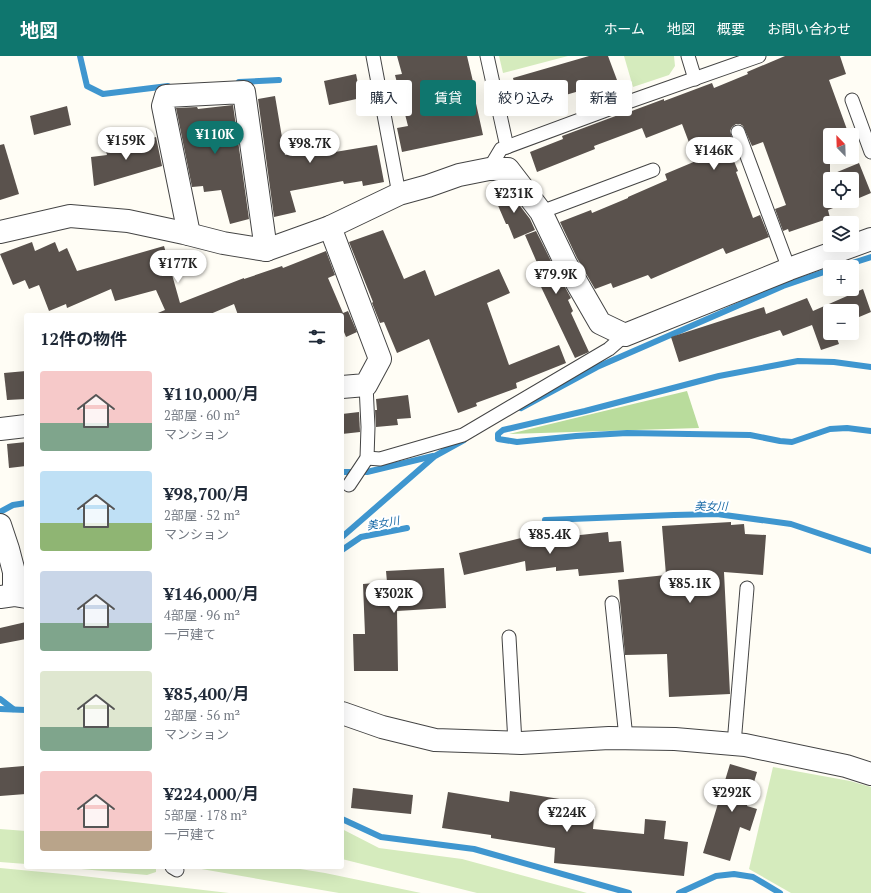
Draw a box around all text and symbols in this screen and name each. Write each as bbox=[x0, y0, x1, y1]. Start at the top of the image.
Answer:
text: 地図 bbox=[20, 17, 58, 42]
text: ホーム bbox=[603, 19, 645, 38]
text: 地図 bbox=[667, 19, 695, 38]
text: 概要 bbox=[717, 19, 745, 38]
text: お問い合わせ bbox=[767, 19, 851, 38]
chip: 購入 bbox=[356, 80, 412, 116]
chip: 賃貸 bbox=[420, 80, 476, 116]
chip: 絞り込み bbox=[484, 80, 568, 116]
chip: 新着 bbox=[576, 80, 632, 116]
pin: ¥110K bbox=[187, 121, 243, 155]
text: ¥110K bbox=[196, 125, 234, 143]
pin: ¥159K bbox=[98, 127, 154, 161]
north arrow bbox=[823, 128, 859, 164]
map controls bbox=[823, 128, 859, 340]
pin: ¥98.7K bbox=[277, 130, 343, 164]
text: ¥159K bbox=[107, 131, 145, 149]
text: ¥98.7K bbox=[289, 134, 331, 152]
pin: ¥146K bbox=[686, 137, 742, 171]
text: ¥146K bbox=[695, 141, 733, 159]
button: locate bbox=[823, 172, 859, 208]
pin: ¥231K bbox=[486, 180, 542, 214]
text: ¥231K bbox=[495, 184, 533, 202]
button: layers bbox=[823, 216, 859, 252]
pin: ¥177K bbox=[150, 250, 206, 284]
text: ¥177K bbox=[159, 254, 197, 272]
button: + bbox=[823, 260, 859, 296]
pin: ¥79.9K bbox=[523, 261, 589, 295]
text: ¥79.9K bbox=[535, 265, 577, 283]
button: − bbox=[823, 304, 859, 340]
icon: filters bbox=[306, 326, 328, 348]
text: 12件の物件 bbox=[40, 327, 127, 350]
text: ¥110,000/月 bbox=[164, 382, 259, 405]
icon: home bbox=[72, 387, 120, 435]
text: 2部屋 · 60 m² bbox=[164, 406, 240, 424]
text: マンション bbox=[164, 425, 229, 443]
text: ¥98,700/月 bbox=[164, 482, 250, 505]
icon: home bbox=[72, 487, 120, 535]
water label: 美女川 bbox=[694, 499, 729, 513]
text: 2部屋 · 52 m² bbox=[164, 506, 240, 524]
water label: 美女川 bbox=[366, 513, 401, 533]
pin: ¥85.4K bbox=[517, 521, 583, 555]
text: マンション bbox=[164, 525, 229, 543]
text: ¥85.4K bbox=[529, 525, 571, 543]
pin: ¥85.1K bbox=[657, 570, 723, 604]
text: ¥85.1K bbox=[669, 574, 711, 592]
pin: ¥302K bbox=[366, 580, 422, 614]
text: ¥146,000/月 bbox=[164, 582, 259, 605]
text: ¥302K bbox=[375, 584, 413, 602]
icon: home bbox=[72, 587, 120, 635]
text: 4部屋 · 96 m² bbox=[164, 606, 240, 624]
text: 一戸建て bbox=[164, 625, 216, 643]
text: ¥85,400/月 bbox=[164, 682, 250, 705]
icon: home bbox=[72, 687, 120, 735]
text: 2部屋 · 56 m² bbox=[164, 706, 240, 724]
text: マンション bbox=[164, 725, 229, 743]
pin: ¥292K bbox=[704, 779, 760, 813]
text: ¥224,000/月 bbox=[164, 782, 259, 805]
text: ¥292K bbox=[713, 783, 751, 801]
icon: home bbox=[72, 787, 120, 835]
pin: ¥224K bbox=[539, 799, 595, 833]
text: ¥224K bbox=[548, 803, 586, 821]
text: 5部屋 · 178 m² bbox=[164, 806, 247, 824]
text: 一戸建て bbox=[164, 825, 216, 843]

